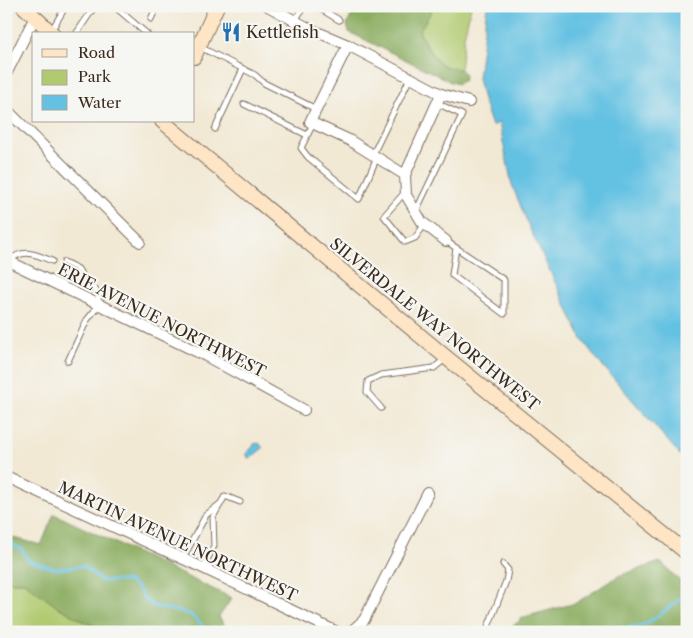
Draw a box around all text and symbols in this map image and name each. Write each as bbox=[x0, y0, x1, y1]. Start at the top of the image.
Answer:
restaurant icon: Kettlefish bbox=[220, 21, 242, 43]
place label: Kettlefish bbox=[246, 22, 319, 42]
legend bbox=[32, 32, 195, 122]
text: Road bbox=[78, 43, 115, 62]
text: Park bbox=[78, 67, 112, 86]
text: Water bbox=[77, 93, 122, 112]
street label: SILVERDALE WAY NORTHWEST bbox=[326, 233, 544, 415]
street label: ERIE AVENUE NORTHWEST bbox=[55, 259, 269, 381]
street label: MARTIN AVENUE NORTHWEST bbox=[55, 477, 301, 605]

